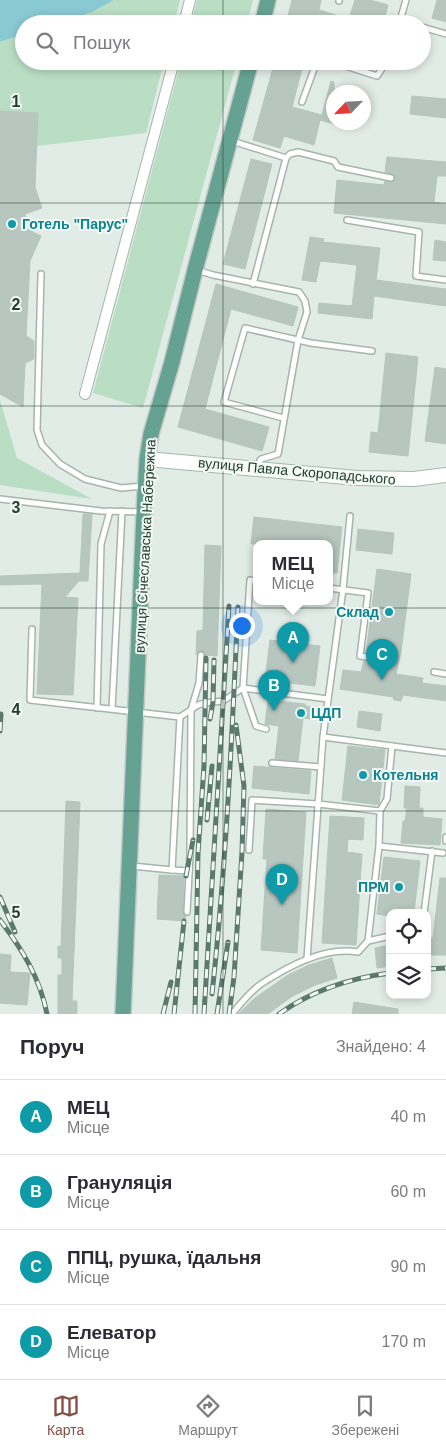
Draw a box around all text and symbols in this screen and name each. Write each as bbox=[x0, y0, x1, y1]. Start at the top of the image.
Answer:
search box bbox=[15, 15, 431, 70]
icon: search bbox=[33, 29, 61, 57]
text: Пошук bbox=[73, 32, 130, 53]
north arrow bbox=[326, 85, 371, 130]
text: 1 bbox=[12, 93, 21, 110]
place label: Готель "Парус" bbox=[22, 216, 128, 232]
marker: Готель "Парус" bbox=[6, 218, 18, 230]
text: 2 bbox=[12, 296, 21, 313]
street label: вулиця Січеславська Набережна bbox=[131, 438, 159, 653]
street label: вулиця Павла Скоропадського bbox=[198, 454, 397, 488]
text: 3 bbox=[12, 499, 21, 516]
popup bbox=[253, 540, 333, 605]
text: МЕЦ bbox=[272, 553, 314, 574]
text: Місце bbox=[272, 575, 314, 592]
place label: Склад bbox=[336, 604, 379, 620]
marker: Склад bbox=[383, 606, 395, 618]
your location bbox=[229, 613, 255, 639]
pin: A bbox=[277, 622, 309, 663]
pin: C bbox=[366, 639, 398, 680]
pin: B bbox=[258, 670, 290, 711]
text: 4 bbox=[12, 701, 21, 718]
place label: ЦДП bbox=[311, 705, 341, 721]
marker: ЦДП bbox=[295, 707, 307, 719]
place label: Котельня bbox=[373, 767, 439, 783]
marker: Котельня bbox=[357, 769, 369, 781]
pin: D bbox=[266, 864, 298, 905]
place label: ПРМ bbox=[358, 879, 389, 895]
marker: ПРМ bbox=[393, 881, 405, 893]
text: 5 bbox=[12, 904, 21, 921]
map controls bbox=[386, 909, 431, 999]
button: locate bbox=[386, 909, 431, 954]
button: layers bbox=[386, 954, 431, 999]
text: Поруч bbox=[20, 1035, 84, 1058]
text: Знайдено: 4 bbox=[336, 1038, 426, 1055]
text: МЕЦ bbox=[67, 1097, 109, 1118]
text: A bbox=[30, 1108, 42, 1125]
text: 40 m bbox=[390, 1108, 426, 1125]
text: Місце bbox=[67, 1119, 110, 1136]
text: Грануляція bbox=[67, 1172, 172, 1193]
text: B bbox=[30, 1183, 42, 1200]
text: 60 m bbox=[390, 1183, 426, 1200]
text: Місце bbox=[67, 1194, 110, 1211]
text: ППЦ, рушка, їдальня bbox=[67, 1247, 261, 1268]
text: C bbox=[30, 1258, 42, 1275]
text: 90 m bbox=[390, 1258, 426, 1275]
text: Місце bbox=[67, 1269, 110, 1286]
text: Елеватор bbox=[67, 1322, 156, 1343]
text: D bbox=[30, 1333, 42, 1350]
text: 170 m bbox=[382, 1333, 426, 1350]
text: Місце bbox=[67, 1344, 110, 1361]
tab: Карта bbox=[47, 1392, 84, 1438]
tab: Маршрут bbox=[178, 1392, 238, 1438]
tab: Збережені bbox=[332, 1392, 399, 1438]

